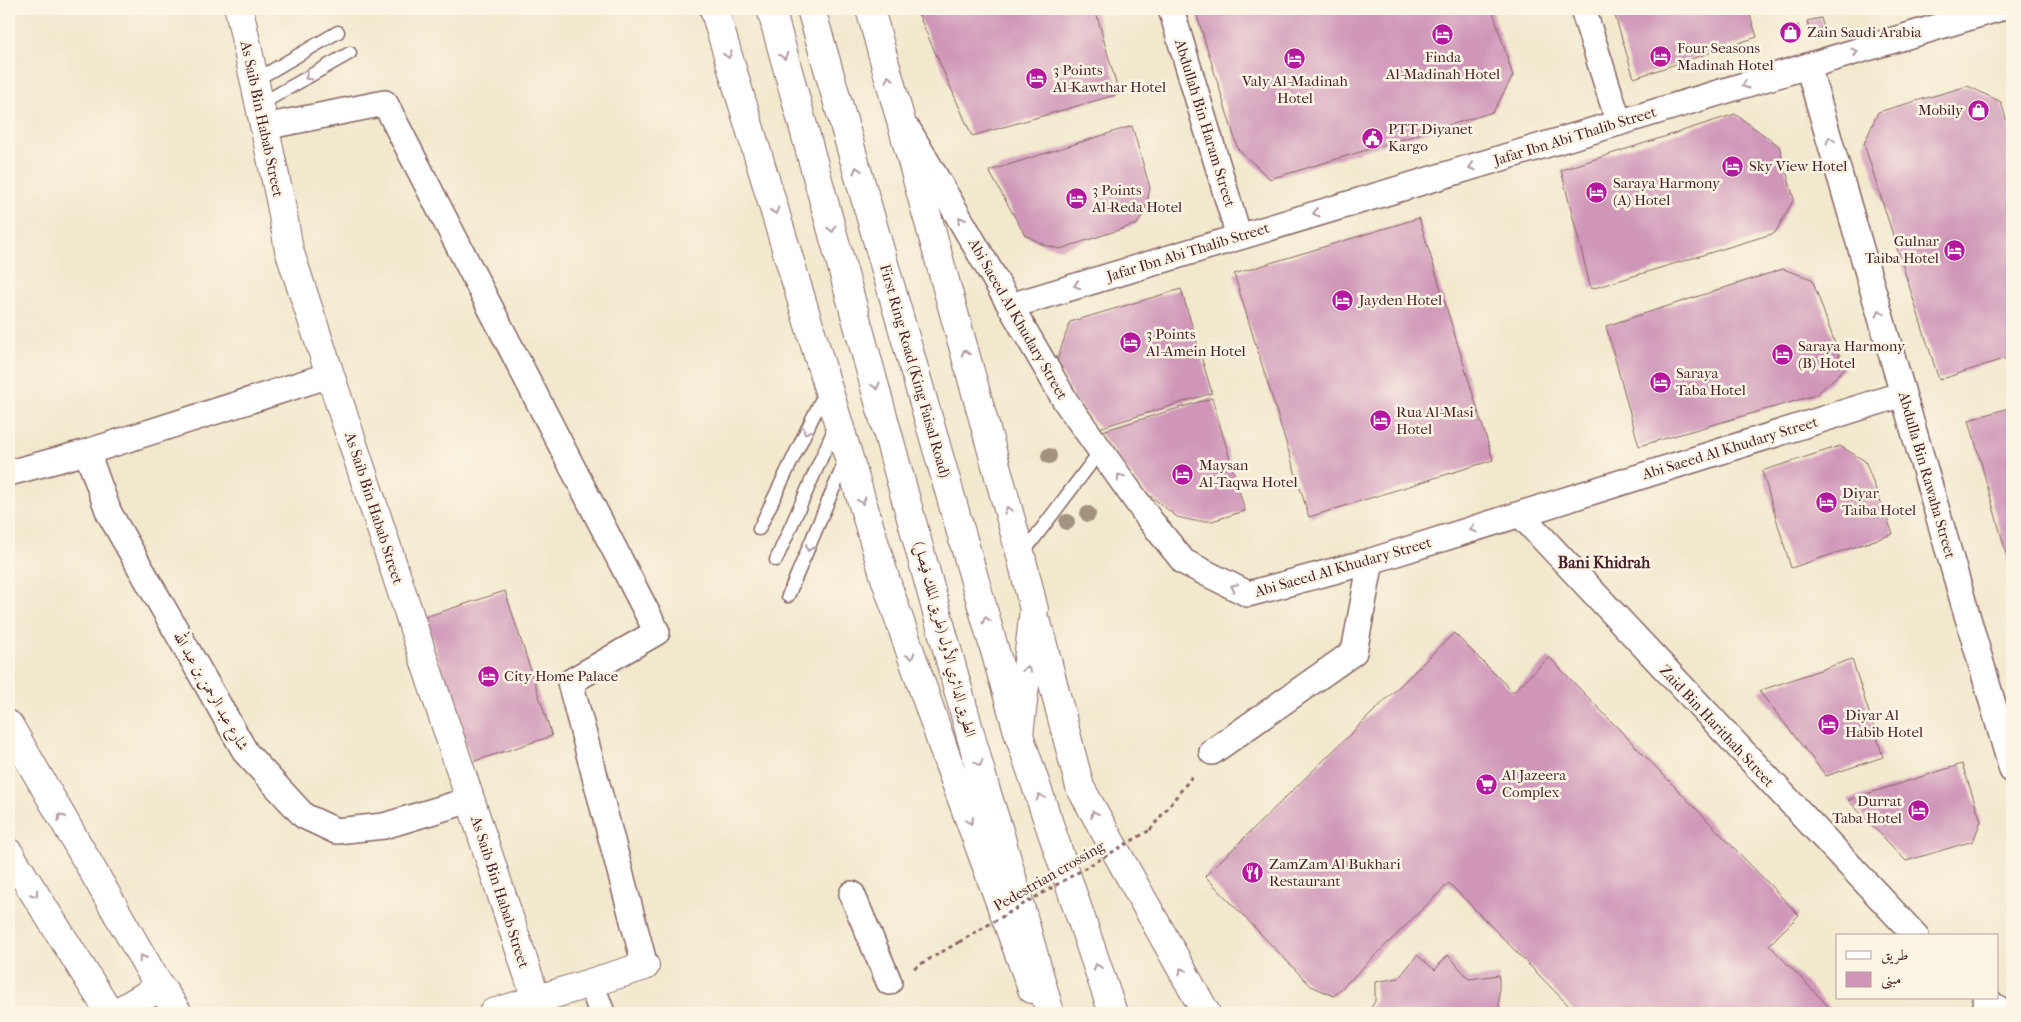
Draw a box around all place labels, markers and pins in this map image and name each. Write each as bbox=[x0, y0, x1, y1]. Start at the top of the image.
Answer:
shop icon: Zain Saudi Arabia bbox=[1779, 20, 1803, 44]
hotel icon: Finda Al-Madinah Hotel bbox=[1431, 22, 1455, 46]
place label: Zain Saudi Arabia bbox=[1807, 23, 1923, 41]
place label: Four Seasons Madinah Hotel bbox=[1677, 39, 1774, 74]
hotel icon: Four Seasons Madinah Hotel bbox=[1649, 45, 1673, 69]
hotel icon: Valy Al-Madinah Hotel bbox=[1283, 46, 1307, 70]
place label: Finda Al-Madinah Hotel bbox=[1385, 48, 1500, 83]
place label: 3 Points Al-Kawthar Hotel bbox=[1052, 61, 1166, 96]
hotel icon: 3 Points Al-Kawthar Hotel bbox=[1025, 67, 1049, 91]
place label: Valy Al-Madinah Hotel bbox=[1241, 72, 1349, 107]
shop icon: Mobily bbox=[1967, 98, 1991, 122]
place label: Mobily bbox=[1918, 101, 1964, 119]
place label: PTT Diyanet Kargo bbox=[1388, 120, 1474, 155]
public building icon: PTT Diyanet Kargo bbox=[1360, 126, 1384, 150]
hotel icon: Sky View Hotel bbox=[1721, 154, 1745, 178]
place label: Sky View Hotel bbox=[1749, 157, 1847, 175]
place label: Saraya Harmony (A) Hotel bbox=[1613, 174, 1721, 209]
hotel icon: Saraya Harmony (A) Hotel bbox=[1585, 180, 1609, 204]
place label: 3 Points Al-Reda Hotel bbox=[1091, 181, 1182, 216]
hotel icon: 3 Points Al-Reda Hotel bbox=[1064, 187, 1088, 211]
place label: Gulnar Taiba Hotel bbox=[1865, 232, 1940, 267]
hotel icon: Gulnar Taiba Hotel bbox=[1943, 238, 1967, 262]
hotel icon: Jayden Hotel bbox=[1331, 288, 1355, 312]
place label: Jayden Hotel bbox=[1358, 291, 1442, 309]
place label: 3 Points Al-Amein Hotel bbox=[1145, 325, 1246, 360]
hotel icon: 3 Points Al-Amein Hotel bbox=[1118, 331, 1142, 355]
place label: Saraya Harmony (B) Hotel bbox=[1798, 337, 1906, 372]
hotel icon: Saraya Harmony (B) Hotel bbox=[1770, 343, 1794, 367]
place label: Saraya Taba Hotel bbox=[1676, 364, 1746, 399]
hotel icon: Saraya Taba Hotel bbox=[1648, 370, 1672, 394]
place label: Rua Al-Masi Hotel bbox=[1396, 403, 1474, 438]
hotel icon: Rua Al-Masi Hotel bbox=[1368, 409, 1392, 433]
place label: Maysan Al-Taqwa Hotel bbox=[1198, 456, 1298, 491]
hotel icon: Maysan Al-Taqwa Hotel bbox=[1171, 462, 1195, 486]
place label: Diyar Taiba Hotel bbox=[1842, 484, 1916, 519]
hotel icon: Diyar Taiba Hotel bbox=[1814, 490, 1838, 514]
hotel icon: City Home Palace bbox=[476, 664, 500, 688]
place label: City Home Palace bbox=[504, 667, 619, 685]
place label: Diyar Al Habib Hotel bbox=[1845, 706, 1923, 741]
hotel icon: Diyar Al Habib Hotel bbox=[1817, 712, 1841, 736]
place label: Al Jazeera Complex bbox=[1501, 766, 1567, 801]
supermarket icon: Al Jazeera Complex bbox=[1474, 772, 1498, 796]
place label: Durrat Taba Hotel bbox=[1832, 792, 1903, 827]
hotel icon: Durrat Taba Hotel bbox=[1906, 798, 1930, 822]
place label: ZamZam Al Bukhari Restaurant bbox=[1269, 855, 1401, 890]
restaurant icon: ZamZam Al Bukhari Restaurant bbox=[1241, 861, 1265, 885]

